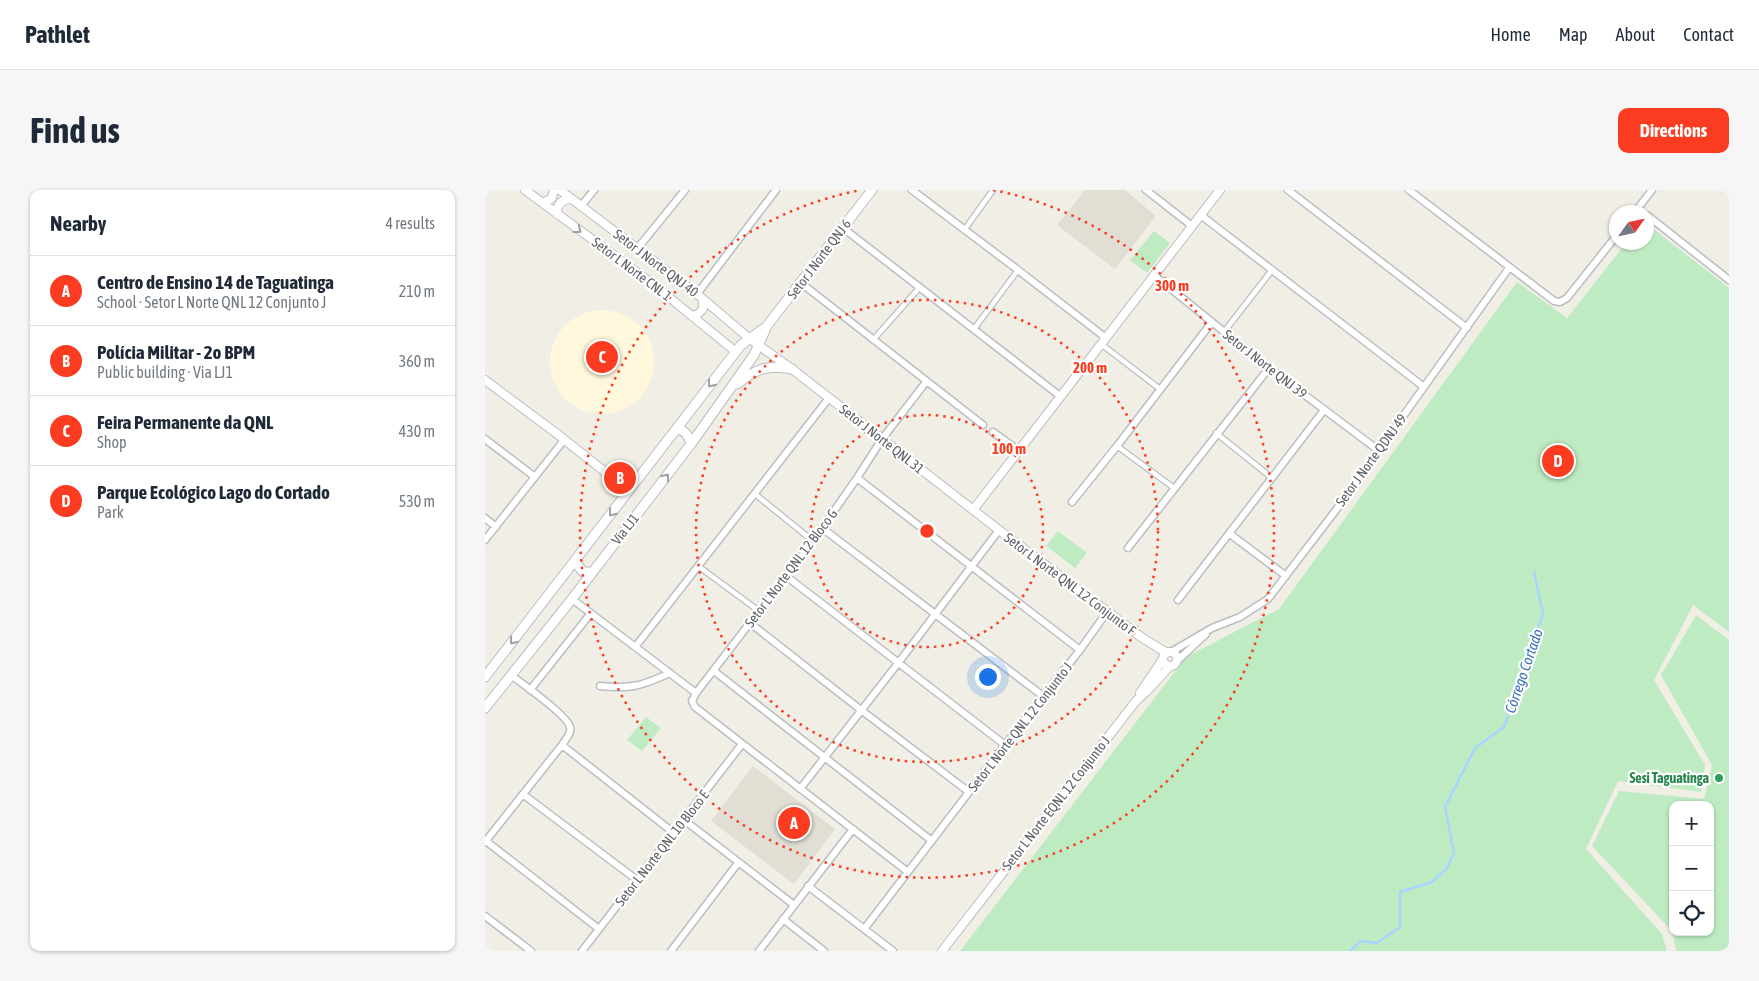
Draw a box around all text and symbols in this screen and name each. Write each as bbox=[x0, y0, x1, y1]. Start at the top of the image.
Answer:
text: Pathlet bbox=[25, 21, 90, 48]
text: Home bbox=[1491, 24, 1531, 45]
text: Map bbox=[1559, 24, 1588, 45]
text: About bbox=[1616, 24, 1655, 45]
text: Contact bbox=[1683, 24, 1734, 45]
button: Directions bbox=[1618, 108, 1729, 153]
text: Find us bbox=[30, 110, 120, 150]
north arrow bbox=[1609, 205, 1654, 250]
text: Nearby bbox=[50, 211, 106, 235]
text: 4 results bbox=[385, 214, 435, 232]
street label: Setor J Norte QNJ 6 bbox=[784, 216, 854, 302]
one-way arrow bbox=[572, 224, 581, 232]
street label: Setor J Norte QNJ 40 bbox=[610, 226, 702, 300]
street label: Setor L Norte CNL 1 bbox=[589, 234, 675, 304]
text: Centro de Ensino 14 de Taguatinga bbox=[97, 271, 334, 293]
text: 300 m bbox=[1155, 277, 1189, 294]
text: A bbox=[62, 282, 70, 300]
text: 210 m bbox=[399, 282, 435, 300]
text: School · Setor L Norte QNL 12 Conjunto J bbox=[97, 293, 327, 311]
street label: Setor J Norte QNJ 39 bbox=[1220, 326, 1310, 402]
pin: C bbox=[586, 338, 618, 376]
text: Polícia Militar - 2o BPM bbox=[97, 341, 255, 363]
text: B bbox=[62, 352, 70, 370]
text: 360 m bbox=[399, 352, 435, 370]
text: 200 m bbox=[1073, 359, 1107, 376]
text: Public building · Via LJ1 bbox=[97, 363, 233, 381]
one-way arrow bbox=[708, 378, 717, 388]
street label: Setor J Norte QNL 31 bbox=[836, 401, 928, 477]
text: Feira Permanente da QNL bbox=[97, 411, 273, 433]
street label: Setor J Norte QDNJ 49 bbox=[1332, 411, 1410, 509]
text: C bbox=[62, 422, 70, 440]
text: 430 m bbox=[399, 422, 435, 440]
text: Shop bbox=[97, 433, 127, 451]
text: 100 m bbox=[992, 440, 1026, 457]
pin: D bbox=[1542, 442, 1574, 480]
pin: B bbox=[604, 459, 636, 497]
one-way arrow bbox=[660, 473, 669, 483]
text: Parque Ecológico Lago do Cortado bbox=[97, 481, 330, 503]
text: D bbox=[62, 492, 70, 510]
text: 530 m bbox=[399, 492, 435, 510]
text: Park bbox=[97, 503, 124, 521]
street label: Setor L Norte QNL 12 Bloco G bbox=[741, 506, 841, 630]
one-way arrow bbox=[609, 507, 618, 517]
street label: Via LJ1 bbox=[608, 510, 642, 548]
centre of rings bbox=[918, 522, 936, 540]
street label: Setor L Norte QNL 12 Conjunto F bbox=[1001, 529, 1139, 639]
water label: Córrego Cortado bbox=[1501, 626, 1546, 715]
one-way arrow bbox=[510, 635, 518, 644]
street label: Setor L Norte QNL 12 Conjunto J bbox=[965, 659, 1075, 795]
your location bbox=[975, 664, 1001, 690]
street label: Setor L Norte EQNL 12 Conjunto J bbox=[999, 733, 1113, 873]
place label: Sesi Taguatinga bbox=[1629, 770, 1709, 786]
marker: Sesi Taguatinga bbox=[1713, 772, 1725, 784]
street label: Setor L Norte QNL 10 Bloco E bbox=[612, 787, 712, 909]
map controls bbox=[1669, 801, 1714, 936]
button: + bbox=[1669, 801, 1714, 846]
pin: A bbox=[778, 804, 810, 842]
button: − bbox=[1669, 846, 1714, 891]
button: locate bbox=[1669, 891, 1714, 936]

